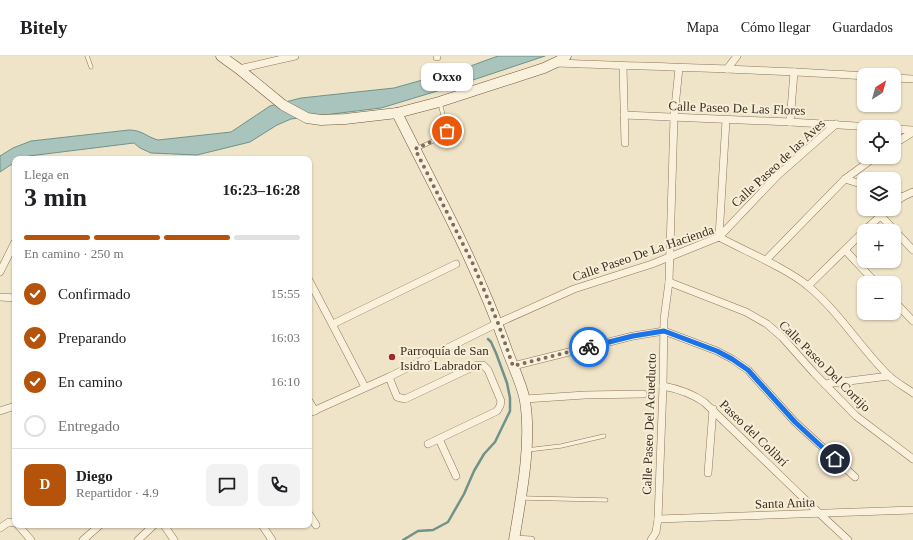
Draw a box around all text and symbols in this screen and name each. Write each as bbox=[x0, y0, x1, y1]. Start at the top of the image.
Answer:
text: Bitely bbox=[20, 17, 68, 38]
text: Mapa bbox=[687, 20, 719, 35]
text: Cómo llegar bbox=[741, 20, 810, 35]
text: Guardados bbox=[832, 20, 893, 35]
callout: Oxxo bbox=[421, 63, 473, 91]
north arrow bbox=[857, 68, 901, 112]
map controls bbox=[857, 68, 901, 320]
text: Oxxo bbox=[432, 69, 462, 84]
street label: Calle Paseo De Las Flores bbox=[668, 98, 806, 118]
pin bbox=[430, 114, 464, 148]
street label: Calle Paseo de las Aves bbox=[728, 116, 828, 210]
icon: bag bbox=[436, 120, 458, 142]
button: locate bbox=[857, 120, 901, 164]
text: Llega en bbox=[24, 167, 69, 182]
button: layers bbox=[857, 172, 901, 216]
text: 16:23–16:28 bbox=[223, 182, 300, 198]
text: 3 min bbox=[24, 183, 87, 212]
street label: Calle Paseo De La Hacienda bbox=[570, 222, 716, 284]
button: + bbox=[857, 224, 901, 268]
text: En camino · 250 m bbox=[24, 246, 124, 261]
button: − bbox=[857, 276, 901, 320]
icon: check bbox=[24, 283, 46, 305]
text: Confirmado bbox=[58, 286, 131, 302]
text: 15:55 bbox=[270, 286, 300, 301]
street label: Calle Paseo Del Cortijo bbox=[776, 317, 874, 415]
icon: check bbox=[24, 327, 46, 349]
courier bbox=[569, 327, 609, 367]
text: Preparando bbox=[58, 330, 126, 346]
text: 16:03 bbox=[270, 330, 300, 345]
icon: bike bbox=[578, 336, 600, 358]
place label: Parroquía de San Isidro Labrador bbox=[400, 343, 489, 373]
marker: Parroquía de San Isidro Labrador bbox=[387, 352, 397, 362]
street label: Calle Paseo Del Acueducto bbox=[639, 353, 659, 495]
icon: check bbox=[24, 371, 46, 393]
text: En camino bbox=[58, 374, 123, 390]
text: 16:10 bbox=[270, 374, 300, 389]
street label: Paseo del Colibrí bbox=[717, 397, 792, 470]
text: Entregado bbox=[58, 418, 120, 434]
pin bbox=[818, 442, 852, 476]
icon: home bbox=[824, 448, 846, 470]
button: chat bbox=[206, 464, 248, 506]
button: phone bbox=[258, 464, 300, 506]
text: Diego bbox=[76, 468, 113, 484]
text: D bbox=[40, 476, 50, 492]
text: Repartidor · 4.9 bbox=[76, 485, 159, 500]
street label: Santa Anita bbox=[755, 494, 816, 512]

